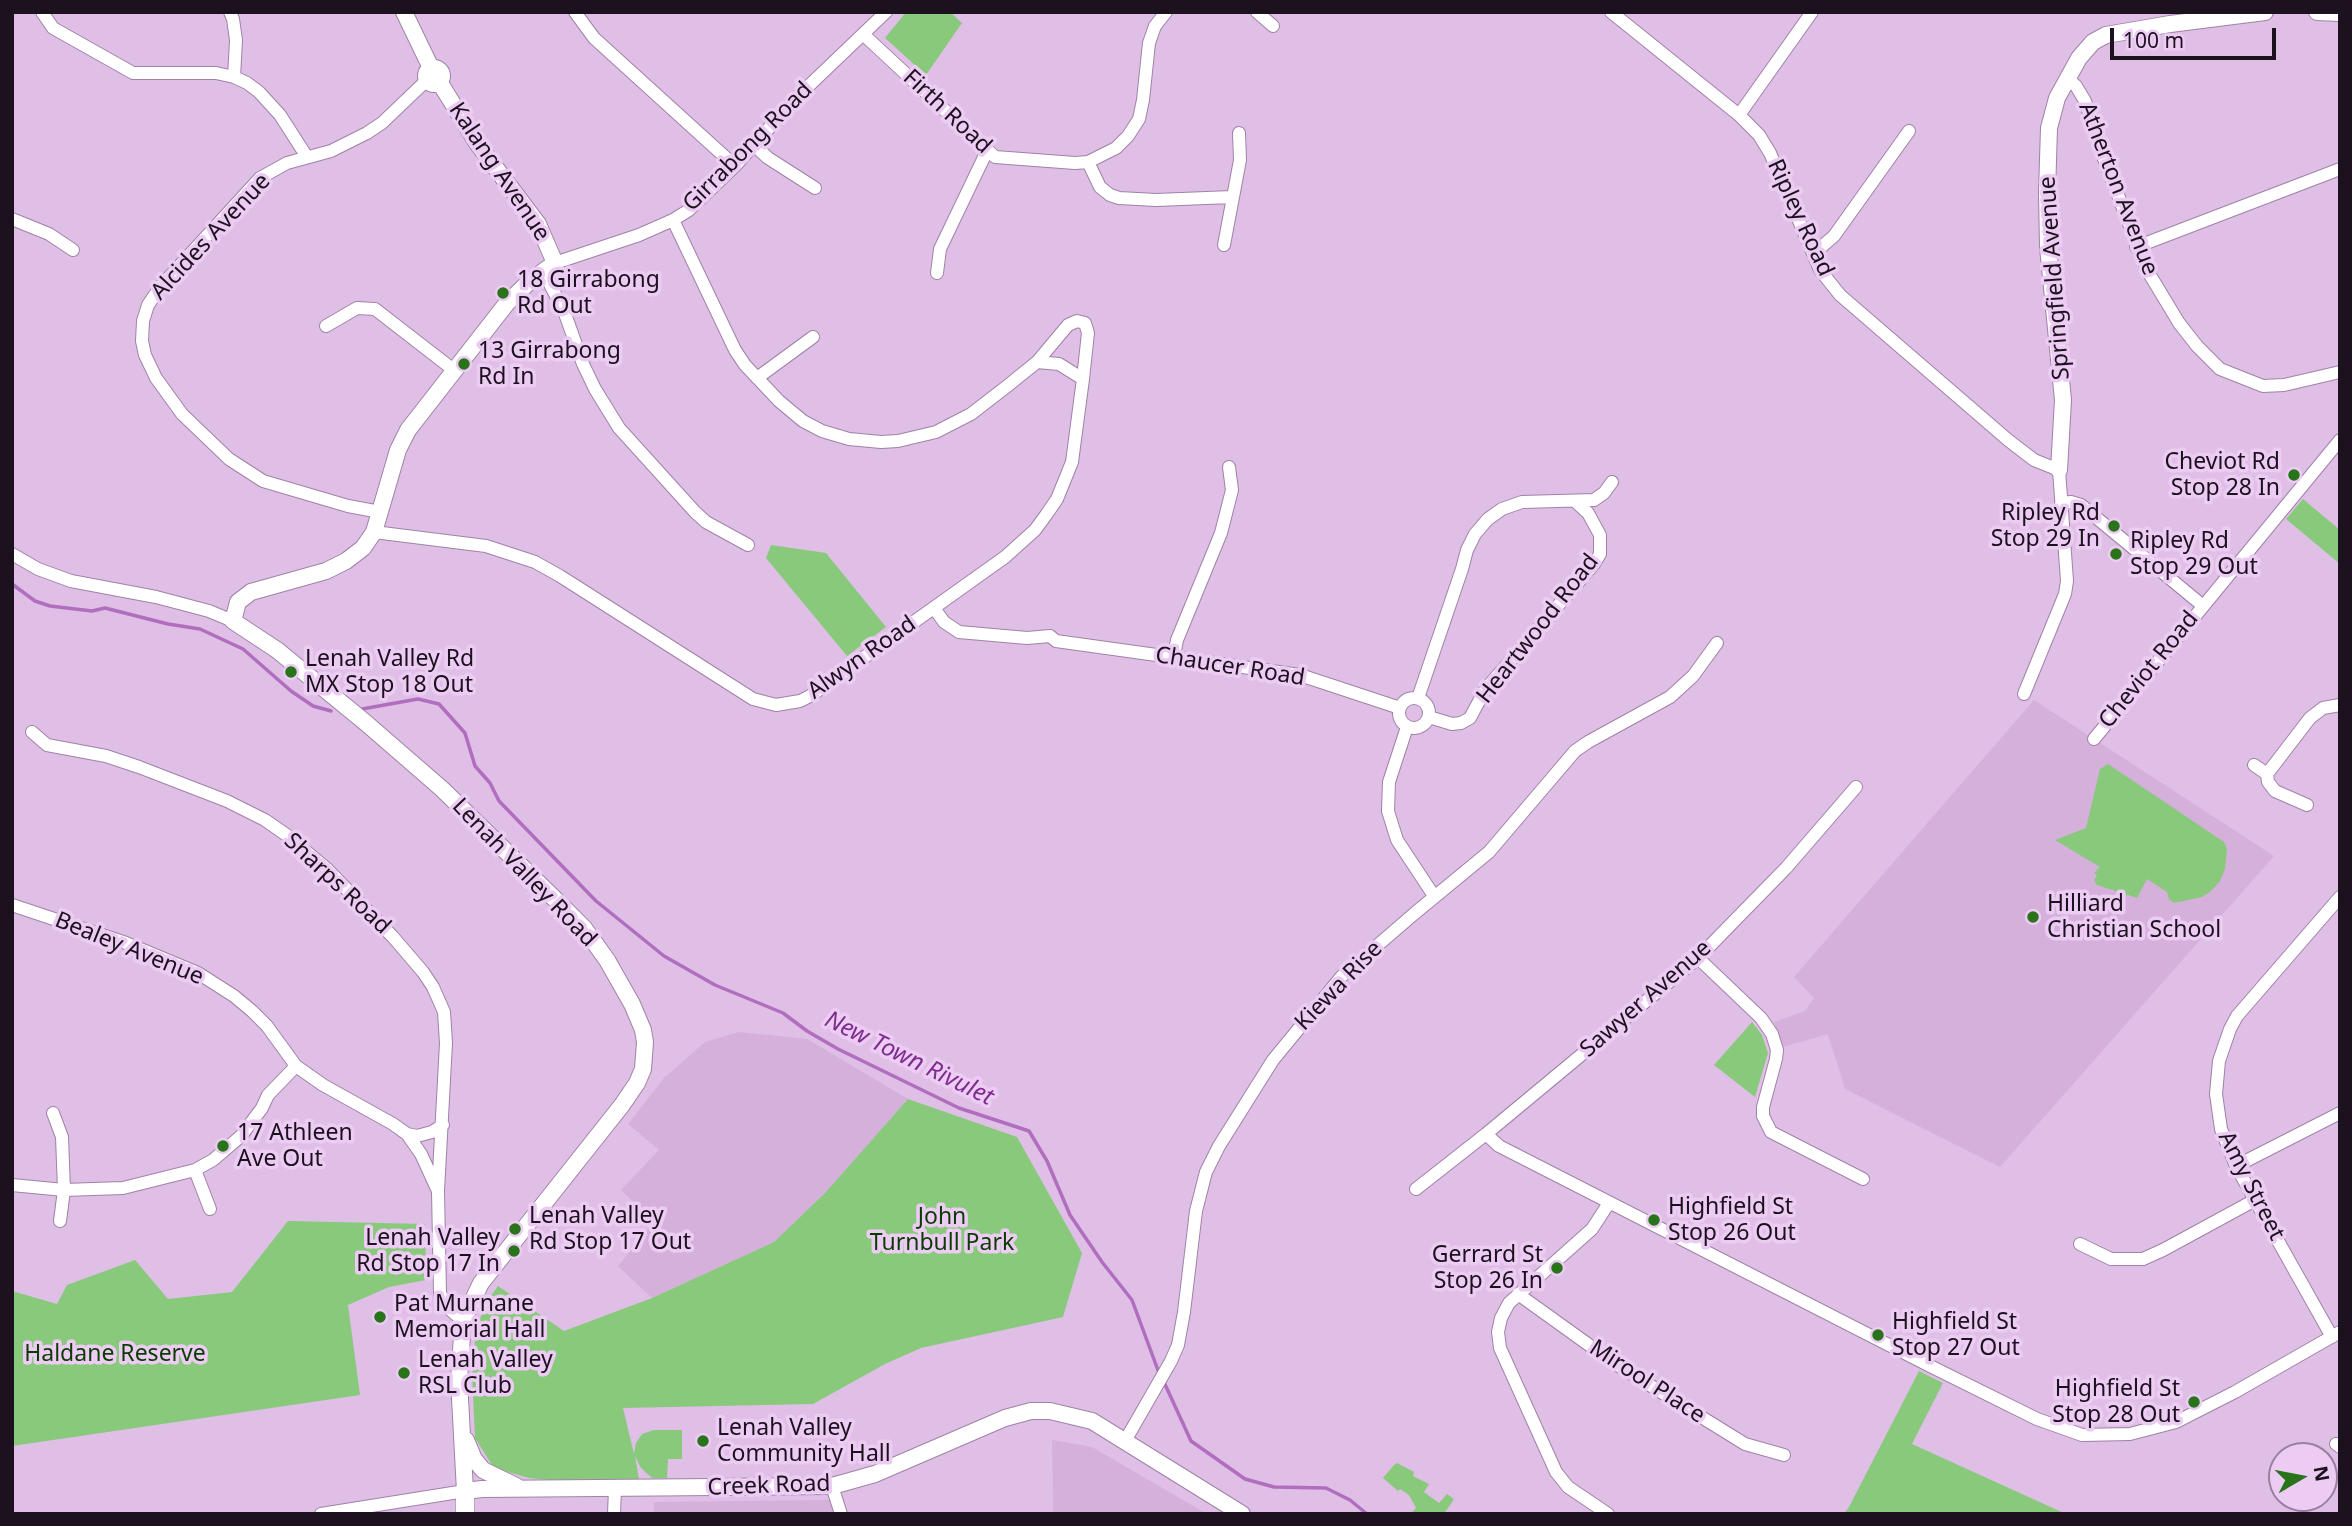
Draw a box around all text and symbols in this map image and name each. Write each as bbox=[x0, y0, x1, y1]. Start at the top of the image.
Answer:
scale bar bbox=[2114, 14, 2280, 58]
text: 100 m bbox=[2123, 26, 2184, 54]
street label: Firth Road bbox=[897, 64, 997, 160]
street label: Girrabong Road bbox=[678, 77, 818, 217]
street label: Kalang Avenue bbox=[443, 98, 555, 246]
street label: Atherton Avenue bbox=[2072, 99, 2164, 279]
street label: Ripley Road bbox=[1761, 155, 1839, 281]
street label: Alcides Avenue bbox=[146, 168, 276, 306]
street label: Springfield Avenue bbox=[2034, 175, 2076, 381]
place label: 18 Girrabong Rd Out bbox=[517, 266, 660, 320]
marker: 18 Girrabong Rd Out bbox=[495, 285, 511, 301]
place label: 13 Girrabong Rd In bbox=[478, 337, 621, 391]
marker: 13 Girrabong Rd In bbox=[456, 356, 472, 372]
place label: Cheviot Rd Stop 28 In bbox=[2164, 448, 2280, 502]
marker: Cheviot Rd Stop 28 In bbox=[2286, 467, 2302, 483]
place label: Ripley Rd Stop 29 In bbox=[1991, 499, 2100, 553]
marker: Ripley Rd Stop 29 In bbox=[2106, 518, 2122, 534]
place label: Ripley Rd Stop 29 Out bbox=[2130, 527, 2258, 581]
marker: Ripley Rd Stop 29 Out bbox=[2108, 546, 2124, 562]
street label: Heartwood Road bbox=[1471, 549, 1605, 709]
street label: Cheviot Road bbox=[2093, 606, 2205, 734]
street label: Alwyn Road bbox=[803, 611, 921, 705]
street label: Chaucer Road bbox=[1153, 642, 1307, 692]
place label: Lenah Valley Rd MX Stop 18 Out bbox=[305, 645, 474, 699]
marker: Lenah Valley Rd MX Stop 18 Out bbox=[283, 664, 299, 680]
street label: Lenah Valley Road bbox=[446, 793, 602, 953]
street label: Sharps Road bbox=[278, 828, 396, 940]
place label: Hilliard Christian School bbox=[2047, 890, 2221, 944]
street label: Bealey Avenue bbox=[51, 907, 207, 991]
marker: Hilliard Christian School bbox=[2025, 909, 2041, 925]
street label: Kiewa Rise bbox=[1290, 935, 1388, 1037]
street label: Sawyer Avenue bbox=[1575, 935, 1717, 1063]
water label: New Town Rivulet bbox=[820, 1006, 998, 1112]
place label: 17 Athleen Ave Out bbox=[237, 1119, 353, 1173]
street label: Amy Street bbox=[2212, 1127, 2290, 1245]
marker: 17 Athleen Ave Out bbox=[215, 1138, 231, 1154]
place label: Highfield St Stop 26 Out bbox=[1668, 1193, 1796, 1247]
place label: Lenah Valley Rd Stop 17 Out bbox=[529, 1202, 691, 1256]
park label: John Turnbull Park bbox=[870, 1203, 1014, 1257]
marker: Highfield St Stop 26 Out bbox=[1646, 1212, 1662, 1228]
marker: Lenah Valley Rd Stop 17 Out bbox=[507, 1221, 523, 1237]
place label: Lenah Valley Rd Stop 17 In bbox=[356, 1224, 500, 1278]
place label: Gerrard St Stop 26 In bbox=[1432, 1241, 1543, 1295]
marker: Lenah Valley Rd Stop 17 In bbox=[506, 1243, 522, 1259]
marker: Gerrard St Stop 26 In bbox=[1549, 1260, 1565, 1276]
place label: Pat Murnane Memorial Hall bbox=[394, 1290, 545, 1344]
place label: Highfield St Stop 27 Out bbox=[1892, 1308, 2020, 1362]
marker: Pat Murnane Memorial Hall bbox=[372, 1309, 388, 1325]
marker: Highfield St Stop 27 Out bbox=[1870, 1327, 1886, 1343]
street label: Mirool Place bbox=[1584, 1334, 1710, 1430]
park label: Haldane Reserve bbox=[24, 1340, 206, 1368]
place label: Lenah Valley RSL Club bbox=[418, 1346, 553, 1400]
marker: Lenah Valley RSL Club bbox=[396, 1365, 412, 1381]
place label: Highfield St Stop 28 Out bbox=[2052, 1375, 2180, 1429]
marker: Highfield St Stop 28 Out bbox=[2186, 1394, 2202, 1410]
place label: Lenah Valley Community Hall bbox=[717, 1414, 891, 1468]
marker: Lenah Valley Community Hall bbox=[695, 1433, 711, 1449]
north arrow bbox=[2268, 1442, 2338, 1512]
text: N bbox=[2308, 1464, 2336, 1484]
street label: Creek Road bbox=[707, 1470, 831, 1502]

